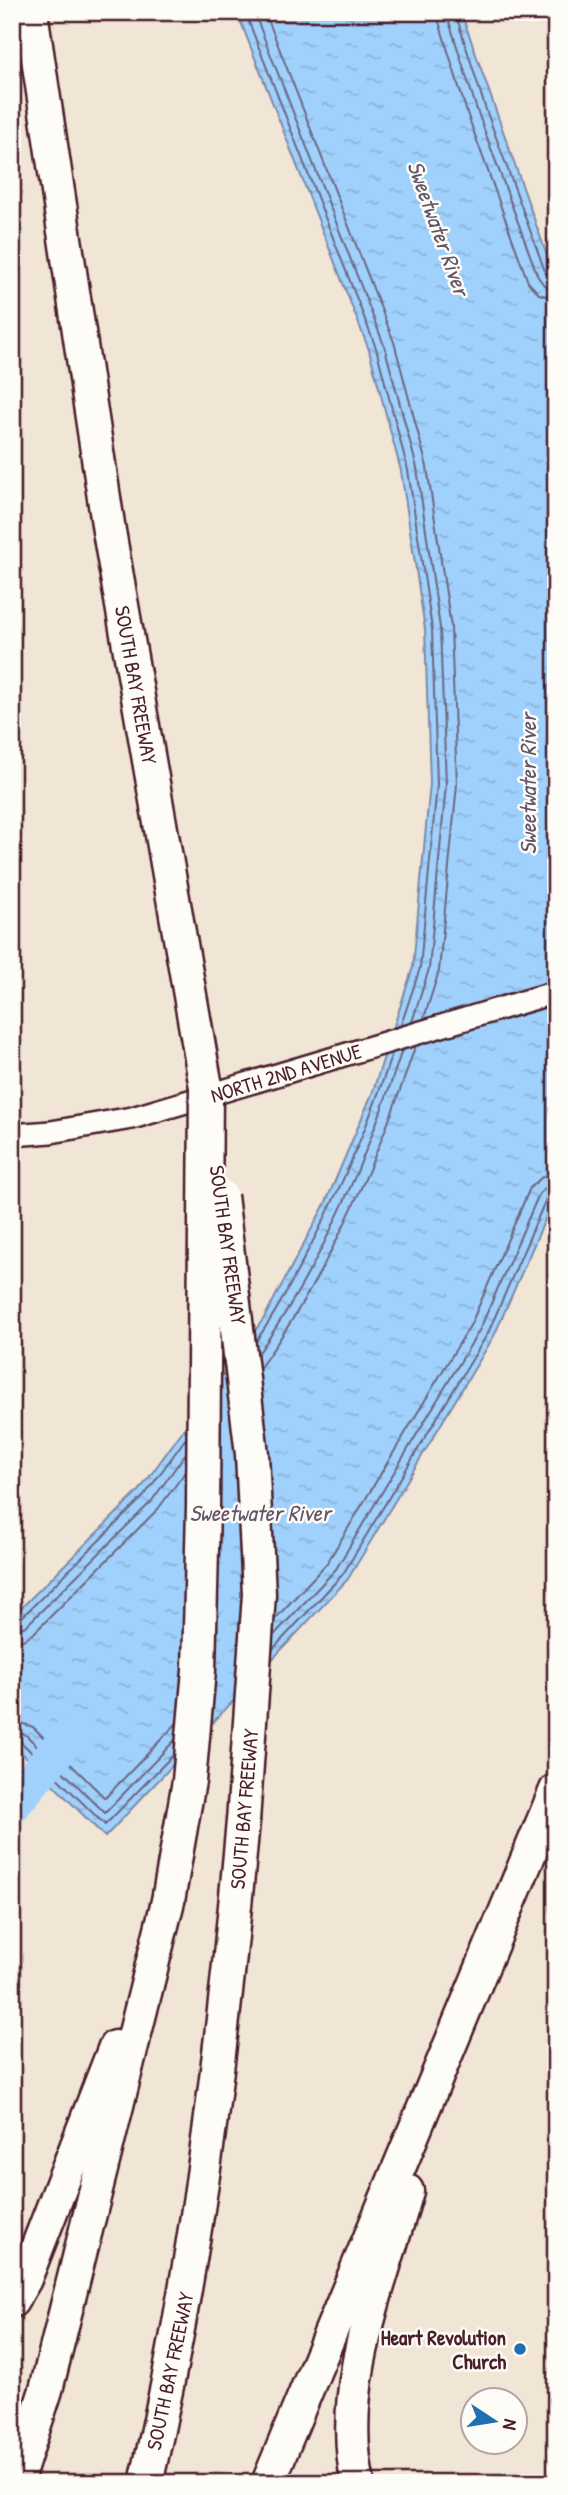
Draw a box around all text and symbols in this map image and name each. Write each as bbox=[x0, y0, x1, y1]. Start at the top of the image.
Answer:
water label: Sweetwater River bbox=[400, 156, 479, 303]
street label: SOUTH BAY FREEWAY bbox=[108, 603, 164, 767]
water label: Sweetwater River bbox=[512, 710, 543, 855]
street label: NORTH 2ND AVENUE bbox=[207, 1036, 365, 1110]
street label: SOUTH BAY FREEWAY bbox=[202, 1163, 254, 1327]
water label: Sweetwater River bbox=[189, 1497, 334, 1528]
street label: SOUTH BAY FREEWAY bbox=[223, 1727, 266, 1890]
street label: SOUTH BAY FREEWAY bbox=[139, 2289, 201, 2453]
place label: Heart Revolution Church bbox=[381, 2323, 506, 2376]
marker: Heart Revolution Church bbox=[512, 2341, 528, 2357]
north arrow bbox=[460, 2386, 530, 2456]
text: N bbox=[497, 2417, 524, 2432]

